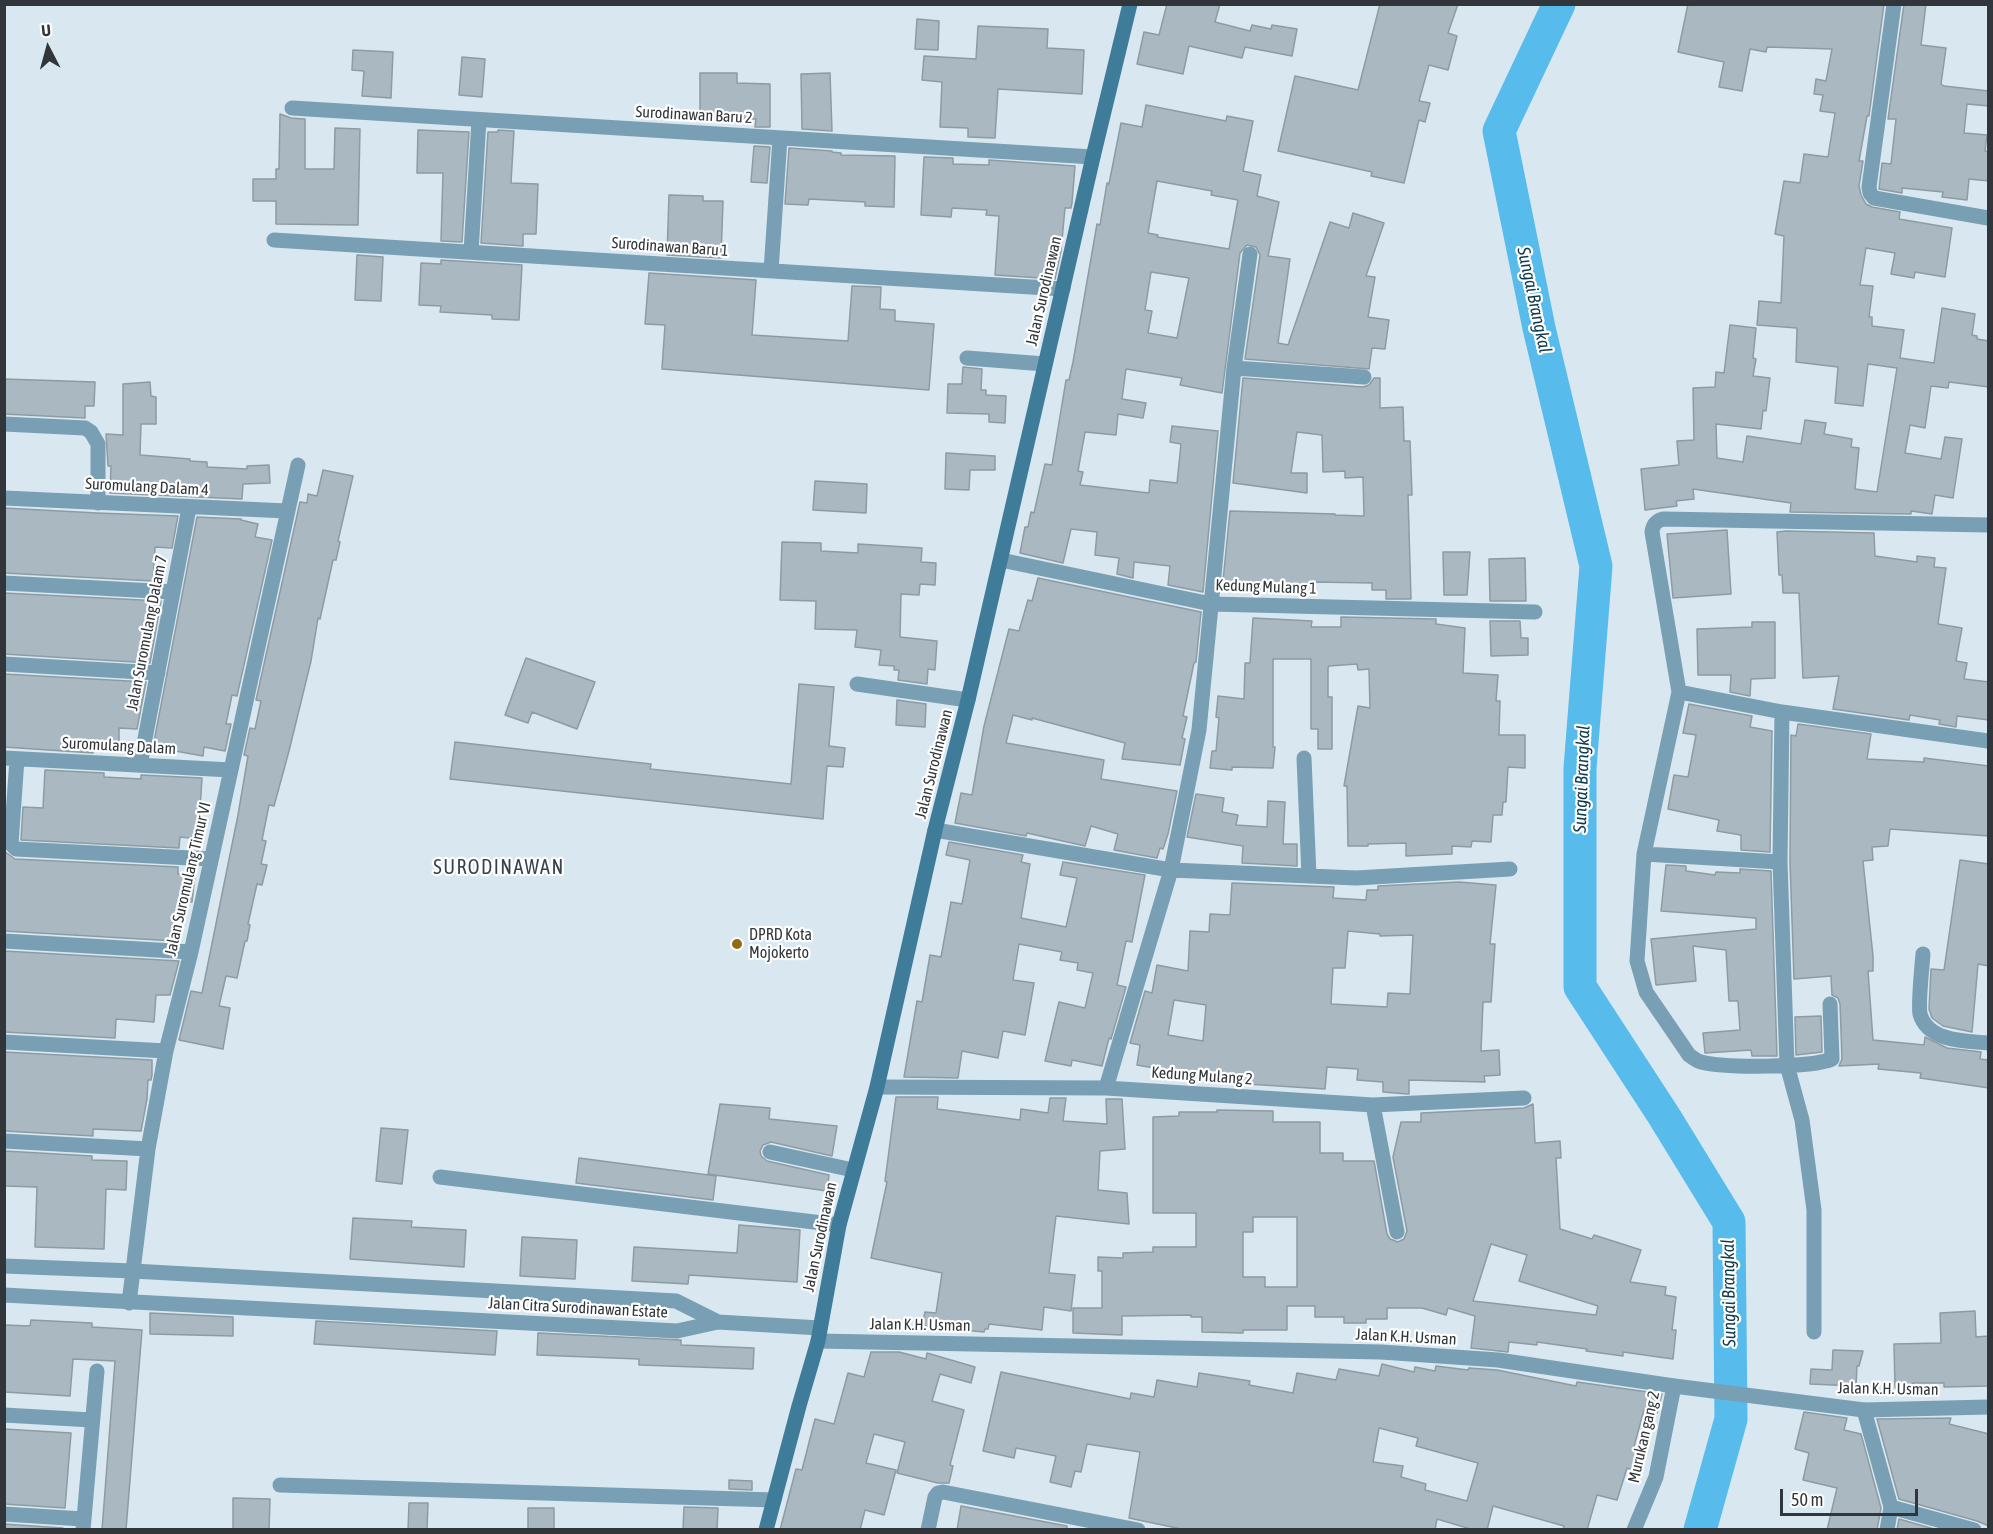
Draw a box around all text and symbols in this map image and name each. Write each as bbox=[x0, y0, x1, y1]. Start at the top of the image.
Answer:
north arrow bbox=[18, 18, 78, 78]
text: U bbox=[40, 21, 52, 40]
street label: Surodinawan Baru 2 bbox=[635, 102, 753, 128]
street label: Surodinawan Baru 1 bbox=[611, 233, 729, 261]
street label: Jalan Surodinawan bbox=[1022, 234, 1066, 348]
water label: Sungai Brangkal bbox=[1512, 245, 1556, 355]
street label: Suromulang Dalam 4 bbox=[85, 474, 209, 500]
street label: Jalan Suromulang Dalam 7 bbox=[123, 554, 171, 712]
street label: Kedung Mulang 1 bbox=[1215, 576, 1317, 598]
street label: Jalan Surodinawan bbox=[911, 707, 957, 821]
water label: Sungai Brangkal bbox=[1569, 725, 1595, 833]
street label: Suromulang Dalam bbox=[62, 733, 176, 759]
street label: Jalan Suromulang Timur VI bbox=[161, 800, 215, 958]
district label: SURODINAWAN bbox=[433, 856, 565, 880]
place label: DPRD Kota Mojokerto bbox=[749, 925, 812, 963]
marker: DPRD Kota Mojokerto bbox=[730, 937, 744, 951]
street label: Kedung Mulang 2 bbox=[1151, 1063, 1253, 1089]
street label: Jalan Surodinawan bbox=[799, 1180, 841, 1294]
water label: Sungai Brangkal bbox=[1717, 1239, 1741, 1347]
street label: Jalan Citra Surodinawan Estate bbox=[488, 1294, 668, 1322]
street label: Jalan K.H. Usman bbox=[869, 1315, 971, 1335]
street label: Jalan K.H. Usman bbox=[1355, 1325, 1457, 1349]
street label: Jalan K.H. Usman bbox=[1837, 1379, 1939, 1399]
street label: Murukan gang 2 bbox=[1624, 1389, 1664, 1485]
scale bar bbox=[1783, 1477, 1921, 1515]
text: 50 m bbox=[1791, 1489, 1823, 1510]

